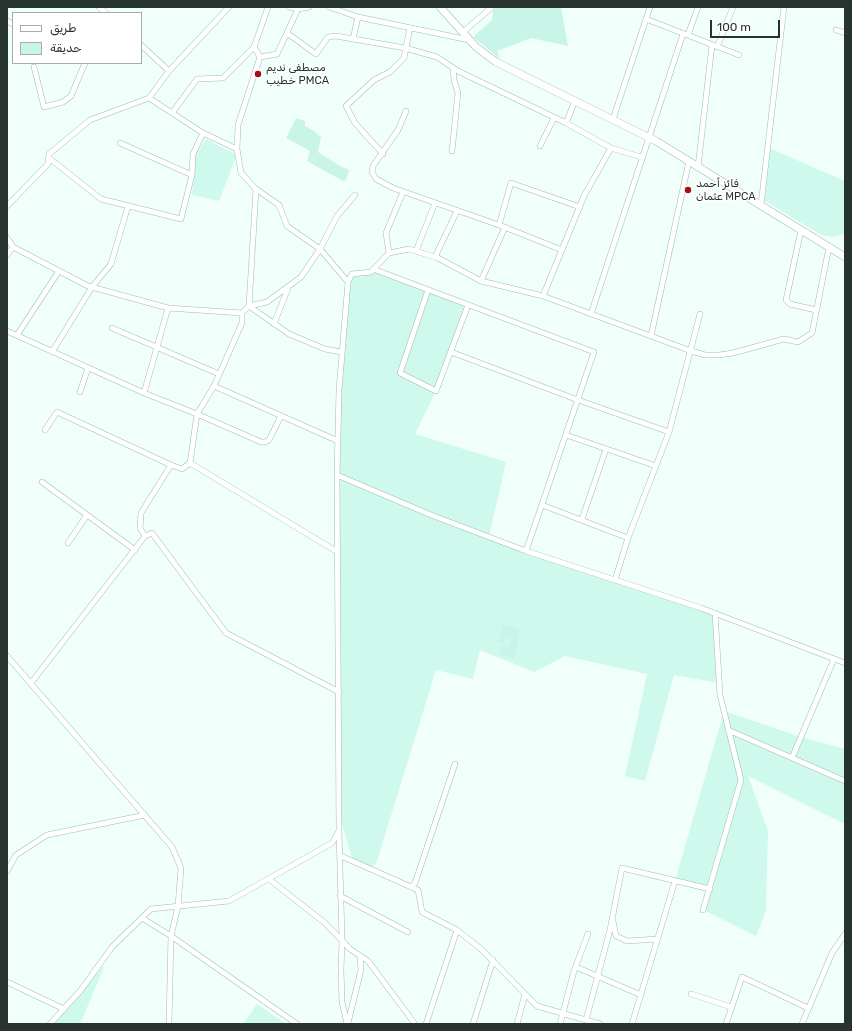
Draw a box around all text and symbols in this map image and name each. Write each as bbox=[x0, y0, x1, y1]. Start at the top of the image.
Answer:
legend bbox=[12, 12, 142, 64]
scale bar bbox=[712, 12, 782, 38]
text: 100 m bbox=[717, 20, 751, 34]
text: طريق bbox=[50, 21, 76, 35]
text: حديقة bbox=[50, 41, 82, 55]
place label: مصطفى نديم خطيب PMCA bbox=[266, 61, 329, 87]
marker: مصطفى نديم خطيب PMCA bbox=[253, 69, 263, 79]
place label: فائز أحمد عثمان MPCA bbox=[696, 177, 756, 203]
marker: فائز أحمد عثمان MPCA bbox=[683, 185, 693, 195]

